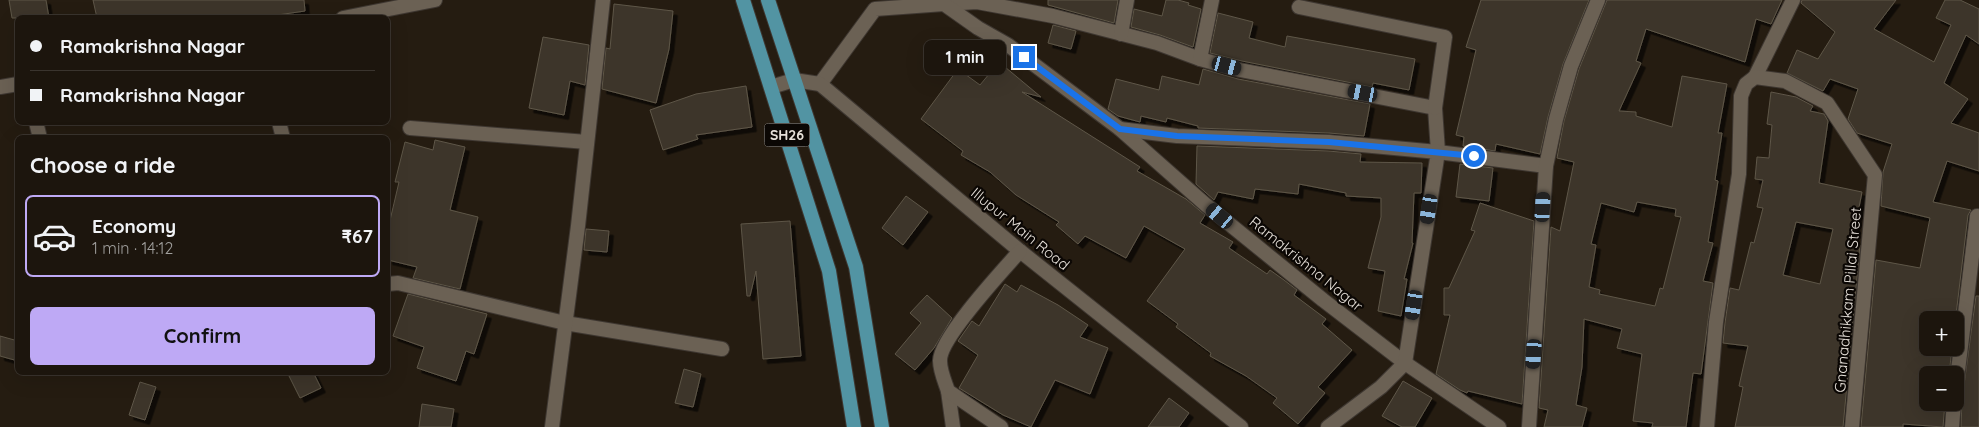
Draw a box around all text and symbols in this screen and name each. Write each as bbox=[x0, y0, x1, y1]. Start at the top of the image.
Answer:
text: Ramakrishna Nagar bbox=[60, 34, 245, 58]
callout: 1 min bbox=[924, 40, 1006, 74]
route end bbox=[1013, 46, 1035, 68]
text: 1 min bbox=[946, 47, 984, 67]
car bbox=[1210, 55, 1243, 77]
text: Ramakrishna Nagar bbox=[60, 83, 245, 107]
car bbox=[1346, 83, 1379, 103]
road number: SH26 bbox=[764, 124, 810, 146]
route start bbox=[1463, 145, 1485, 167]
text: Choose a ride bbox=[30, 151, 175, 179]
street label: Illupur Main Road bbox=[967, 183, 1073, 274]
car bbox=[1534, 192, 1551, 222]
car bbox=[1419, 193, 1438, 225]
car bbox=[1203, 201, 1236, 231]
street label: Gnanadhikkam Pillai Street bbox=[1830, 206, 1865, 393]
street label: Ramakrishna Nagar bbox=[1246, 212, 1367, 315]
icon: car bbox=[32, 214, 77, 259]
text: Economy bbox=[92, 214, 176, 238]
text: ₹67 bbox=[342, 224, 373, 248]
text: 1 min · 14:12 bbox=[92, 238, 173, 258]
car bbox=[1404, 289, 1423, 321]
button: Confirm bbox=[30, 307, 375, 365]
map controls bbox=[1919, 311, 1964, 411]
button: + bbox=[1919, 311, 1964, 356]
car bbox=[1525, 339, 1542, 369]
button: − bbox=[1919, 366, 1964, 411]

